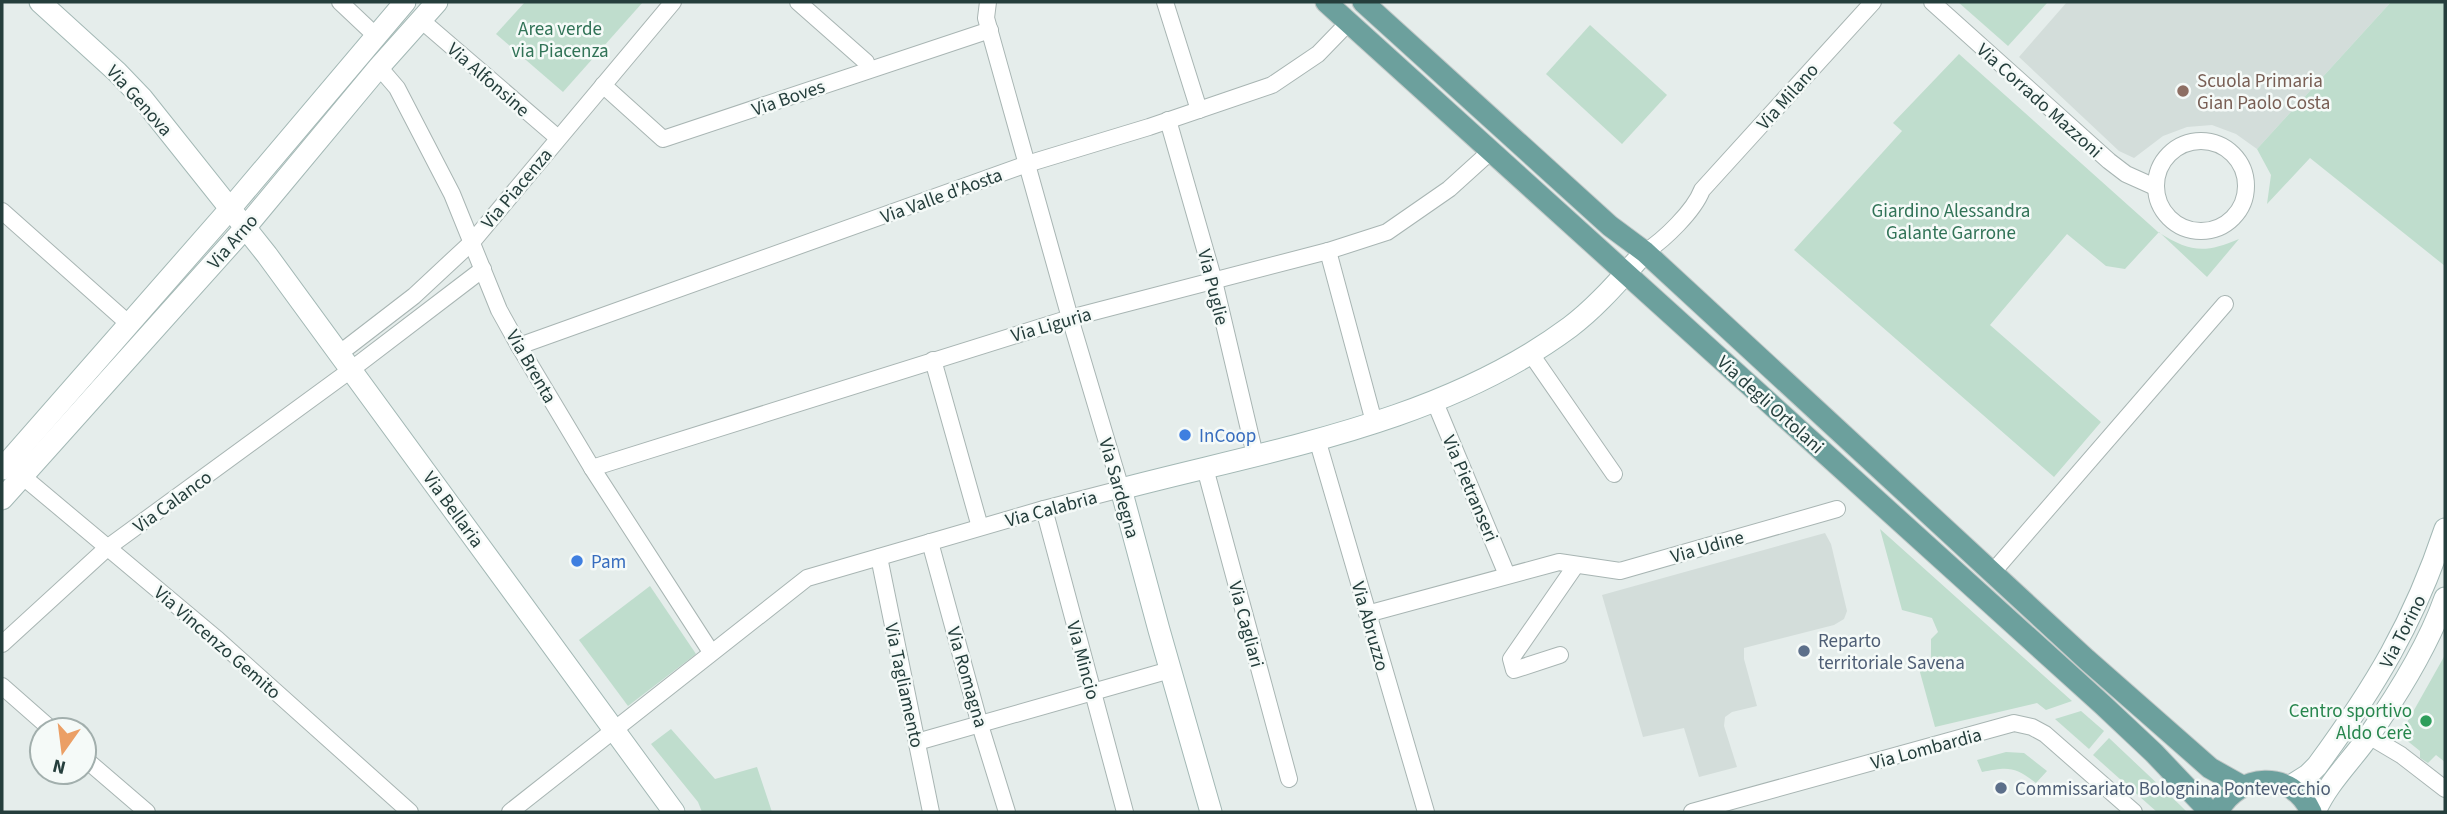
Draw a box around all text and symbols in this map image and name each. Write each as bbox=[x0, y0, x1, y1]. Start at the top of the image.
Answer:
park label: Area verde via Piacenza bbox=[511, 16, 609, 65]
street label: Via Alfonsine bbox=[441, 37, 535, 124]
street label: Via Corrado Mazzoni bbox=[1970, 37, 2108, 165]
street label: Via Milano bbox=[1751, 58, 1825, 136]
street label: Via Genova bbox=[100, 59, 178, 143]
place label: Scuola Primaria Gian Paolo Costa bbox=[2197, 68, 2330, 117]
street label: Via Boves bbox=[748, 73, 829, 123]
marker: Scuola Primaria Gian Paolo Costa bbox=[2175, 83, 2191, 99]
street label: Via Piacenza bbox=[475, 143, 559, 235]
street label: Via Valle d'Aosta bbox=[877, 162, 1006, 231]
park label: Giardino Alessandra Galante Garrone bbox=[1872, 198, 2030, 247]
street label: Via Arno bbox=[201, 208, 265, 276]
street label: Via Puglie bbox=[1190, 247, 1235, 328]
street label: Via Liguria bbox=[1008, 301, 1095, 350]
street label: Via Brenta bbox=[499, 325, 563, 408]
street label: Via degli Ortolani bbox=[1711, 350, 1829, 461]
place label: InCoop bbox=[1199, 423, 1256, 450]
marker: InCoop bbox=[1177, 427, 1193, 443]
street label: Via Pietranseri bbox=[1435, 431, 1504, 546]
street label: Via Sardegna bbox=[1091, 435, 1146, 542]
street label: Via Calanco bbox=[128, 464, 218, 540]
street label: Via Bellaria bbox=[416, 466, 490, 554]
street label: Via Calabria bbox=[1002, 484, 1100, 535]
street label: Via Udine bbox=[1668, 524, 1747, 571]
place label: Pam bbox=[591, 549, 626, 576]
marker: Pam bbox=[569, 553, 585, 569]
street label: Via Cagliari bbox=[1221, 578, 1270, 670]
street label: Via Abruzzo bbox=[1344, 579, 1395, 674]
street label: Via Vincenzo Gemito bbox=[147, 580, 287, 706]
street label: Via Torino bbox=[2373, 590, 2433, 673]
street label: Via Mincio bbox=[1059, 618, 1106, 703]
street label: Via Tagliamento bbox=[877, 620, 930, 750]
street label: Via Romagna bbox=[939, 624, 994, 731]
place label: Reparto territoriale Savena bbox=[1818, 628, 1965, 677]
marker: Reparto territoriale Savena bbox=[1796, 643, 1812, 659]
place label: Centro sportivo Aldo Cerè bbox=[2289, 698, 2412, 747]
marker: Centro sportivo Aldo Cerè bbox=[2418, 713, 2434, 729]
north arrow bbox=[28, 716, 98, 786]
street label: Via Lombardia bbox=[1868, 722, 1985, 777]
text: N bbox=[50, 751, 69, 781]
place label: Commissariato Bolognina Pontevecchio bbox=[2015, 776, 2331, 803]
marker: Commissariato Bolognina Pontevecchio bbox=[1993, 780, 2009, 796]

